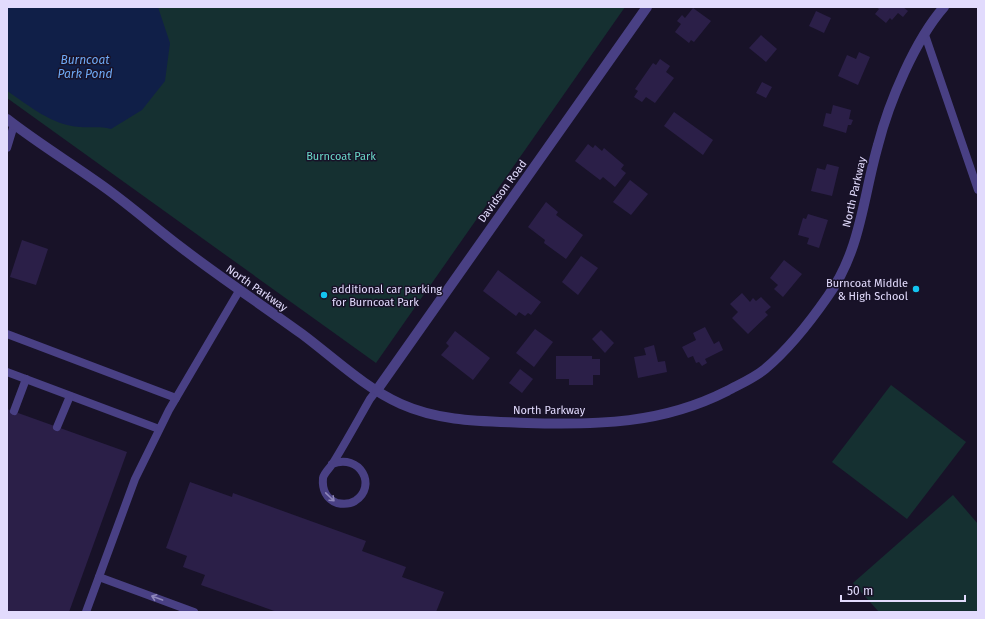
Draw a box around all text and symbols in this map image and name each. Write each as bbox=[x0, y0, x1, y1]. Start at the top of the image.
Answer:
water label: Burncoat Park Pond bbox=[57, 53, 113, 81]
park label: Burncoat Park bbox=[306, 150, 376, 163]
street label: North Parkway bbox=[840, 155, 869, 229]
street label: Davidson Road bbox=[475, 157, 529, 225]
street label: North Parkway bbox=[223, 262, 290, 315]
place label: Burncoat Middle & High School bbox=[826, 277, 908, 303]
place label: additional car parking for Burncoat Park bbox=[332, 283, 442, 309]
marker: Burncoat Middle & High School bbox=[911, 284, 921, 294]
marker: additional car parking for Burncoat Park bbox=[319, 290, 329, 300]
street label: North Parkway bbox=[513, 404, 586, 417]
one-way arrow bbox=[325, 492, 335, 502]
scale bar bbox=[841, 577, 965, 603]
text: 50 m bbox=[847, 584, 873, 598]
one-way arrow bbox=[152, 594, 164, 602]

